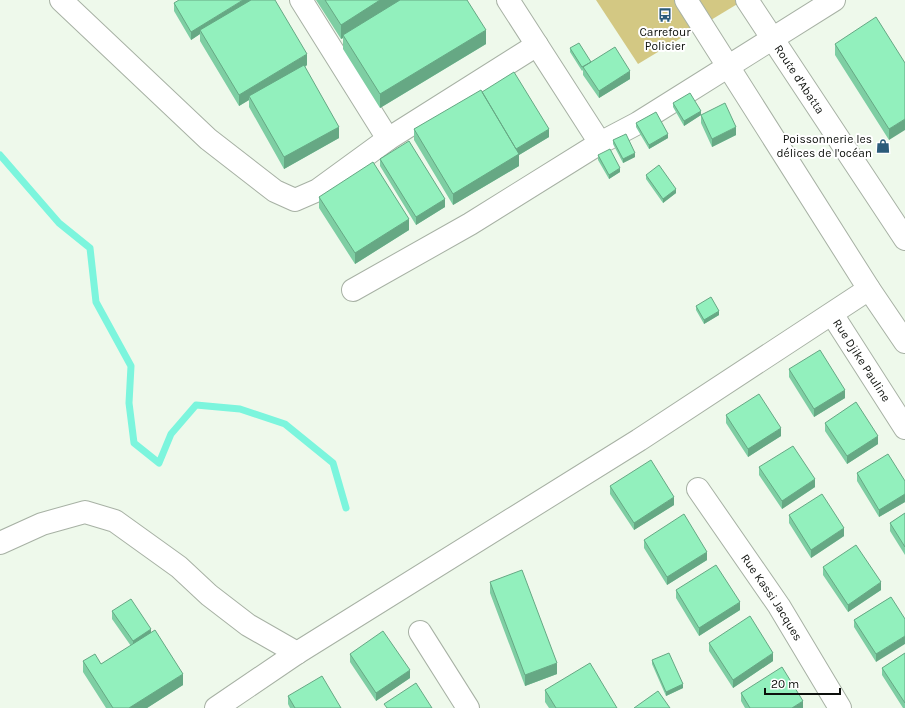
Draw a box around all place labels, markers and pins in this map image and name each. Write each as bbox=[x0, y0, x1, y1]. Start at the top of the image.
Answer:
bus stop icon: Carrefour Policier bbox=[657, 7, 673, 23]
place label: Carrefour Policier bbox=[639, 25, 691, 53]
place label: Poissonnerie les délices de l'océan bbox=[776, 132, 872, 160]
shop icon: Poissonnerie les délices de l'océan bbox=[875, 138, 891, 154]

